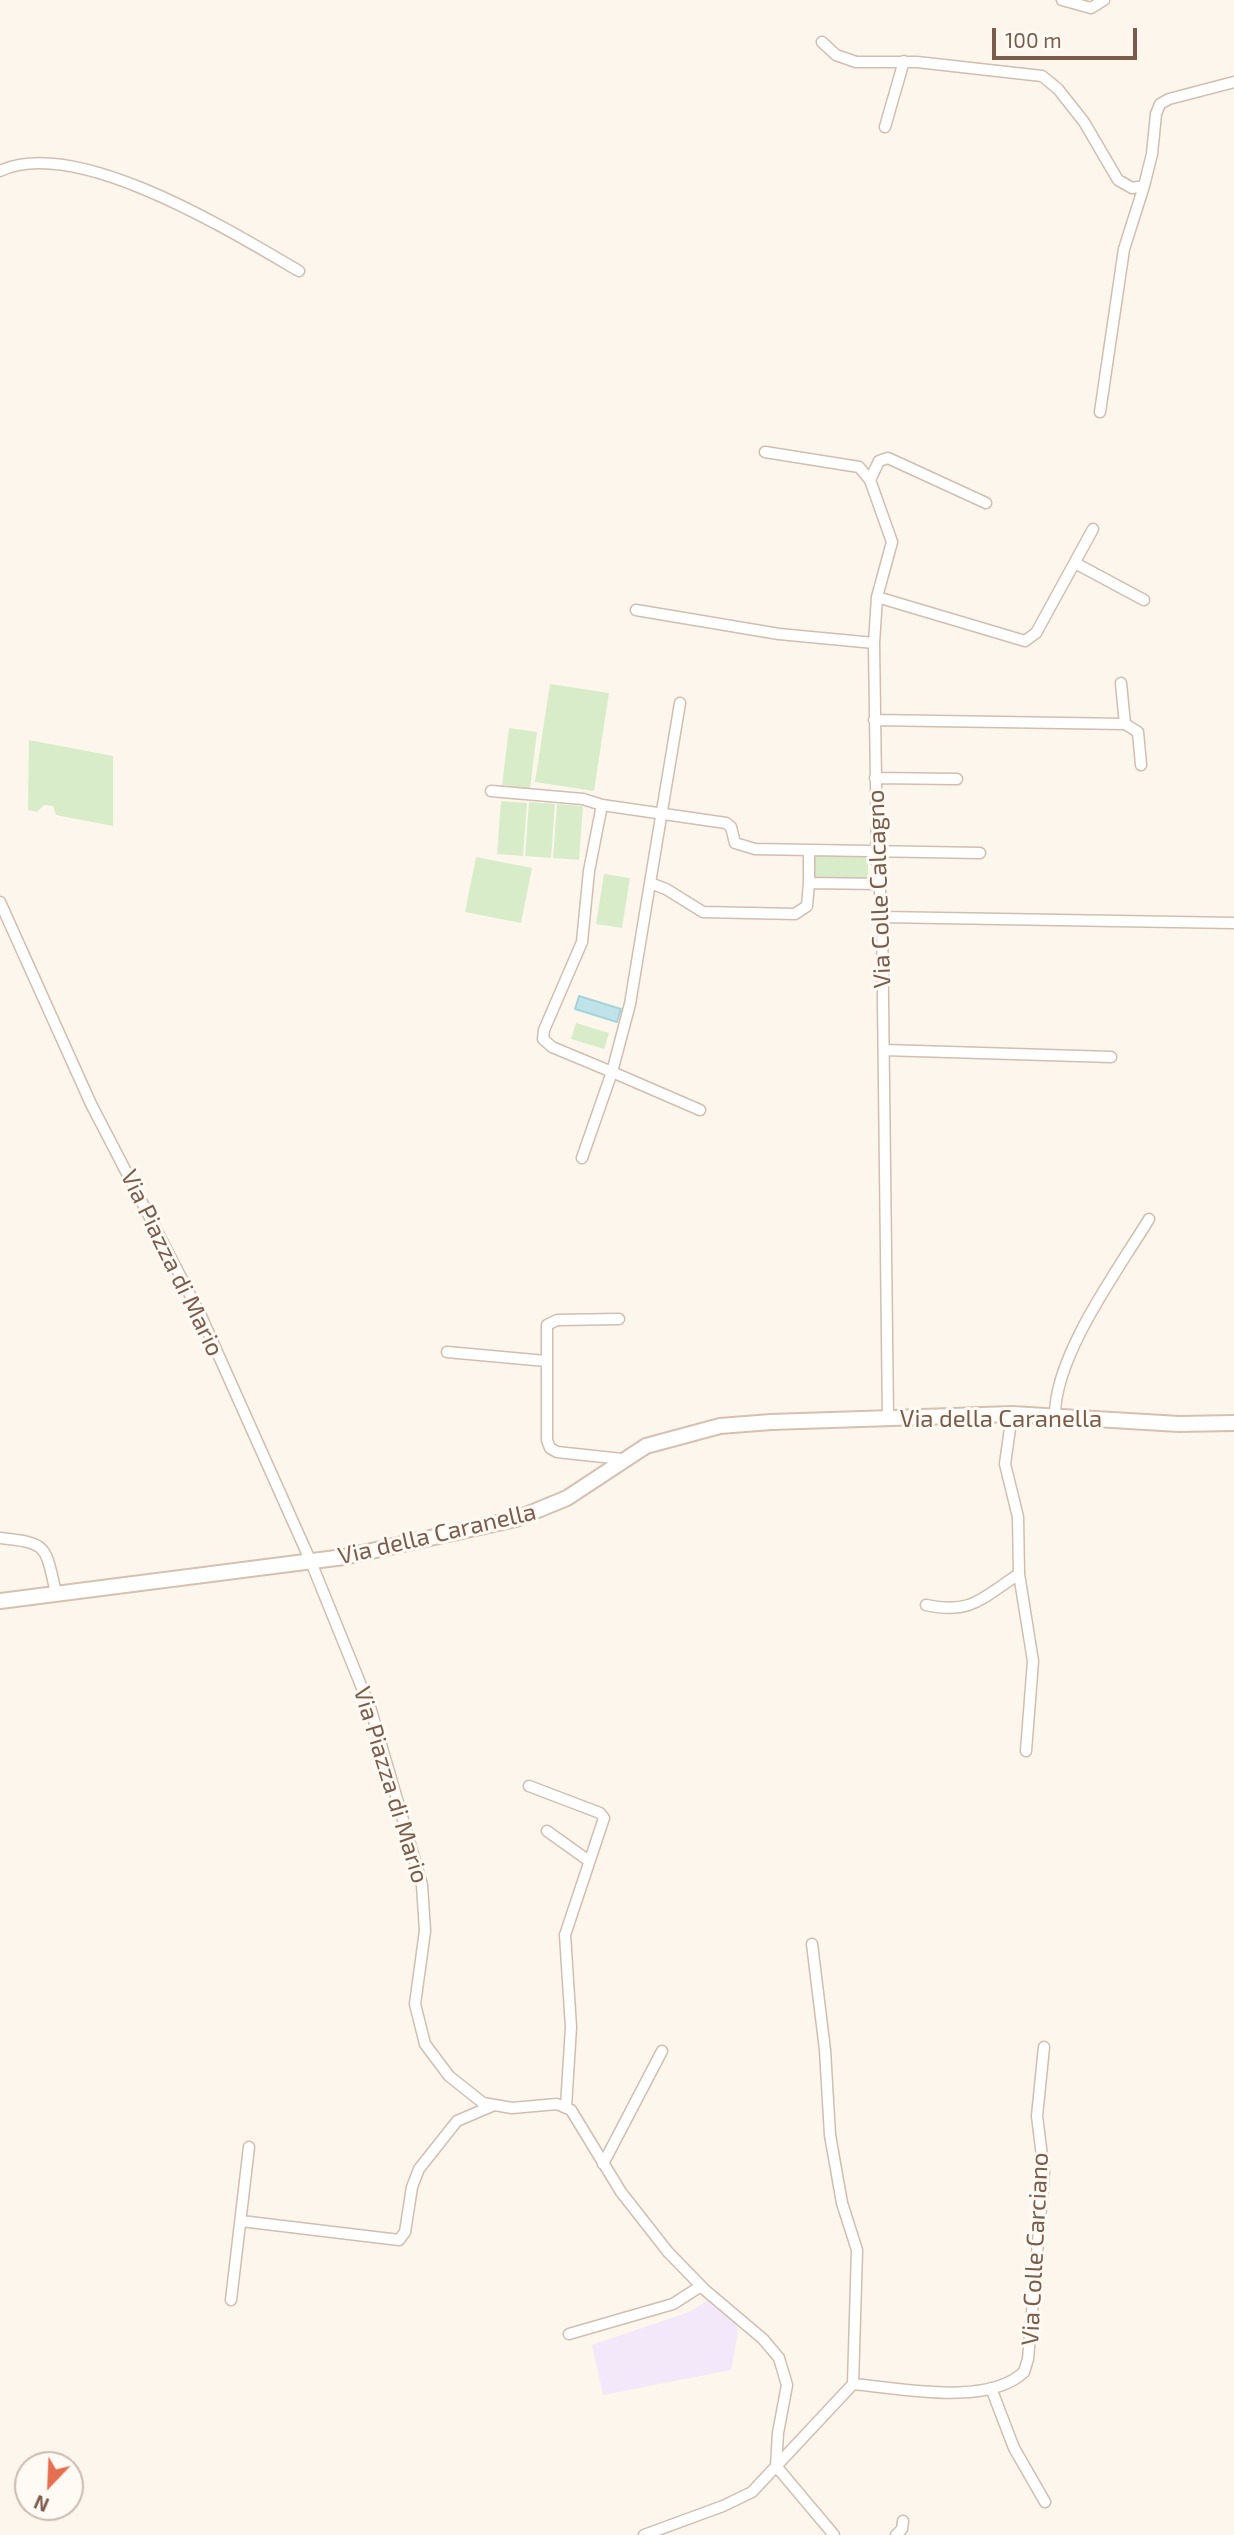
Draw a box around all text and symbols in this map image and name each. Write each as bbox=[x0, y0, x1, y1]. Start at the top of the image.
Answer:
scale bar bbox=[996, 14, 1141, 58]
text: 100 m bbox=[1005, 27, 1062, 52]
street label: Via Colle Calcagno bbox=[861, 789, 897, 989]
street label: Via Piazza di Mario bbox=[114, 1165, 230, 1361]
street label: Via della Caranella bbox=[900, 1405, 1102, 1433]
street label: Via della Caranella bbox=[335, 1497, 539, 1571]
street label: Via Piazza di Mario bbox=[347, 1683, 435, 1887]
street label: Via Colle Carciano bbox=[1016, 2152, 1054, 2346]
north arrow bbox=[14, 2451, 84, 2521]
text: N bbox=[31, 2491, 52, 2517]

